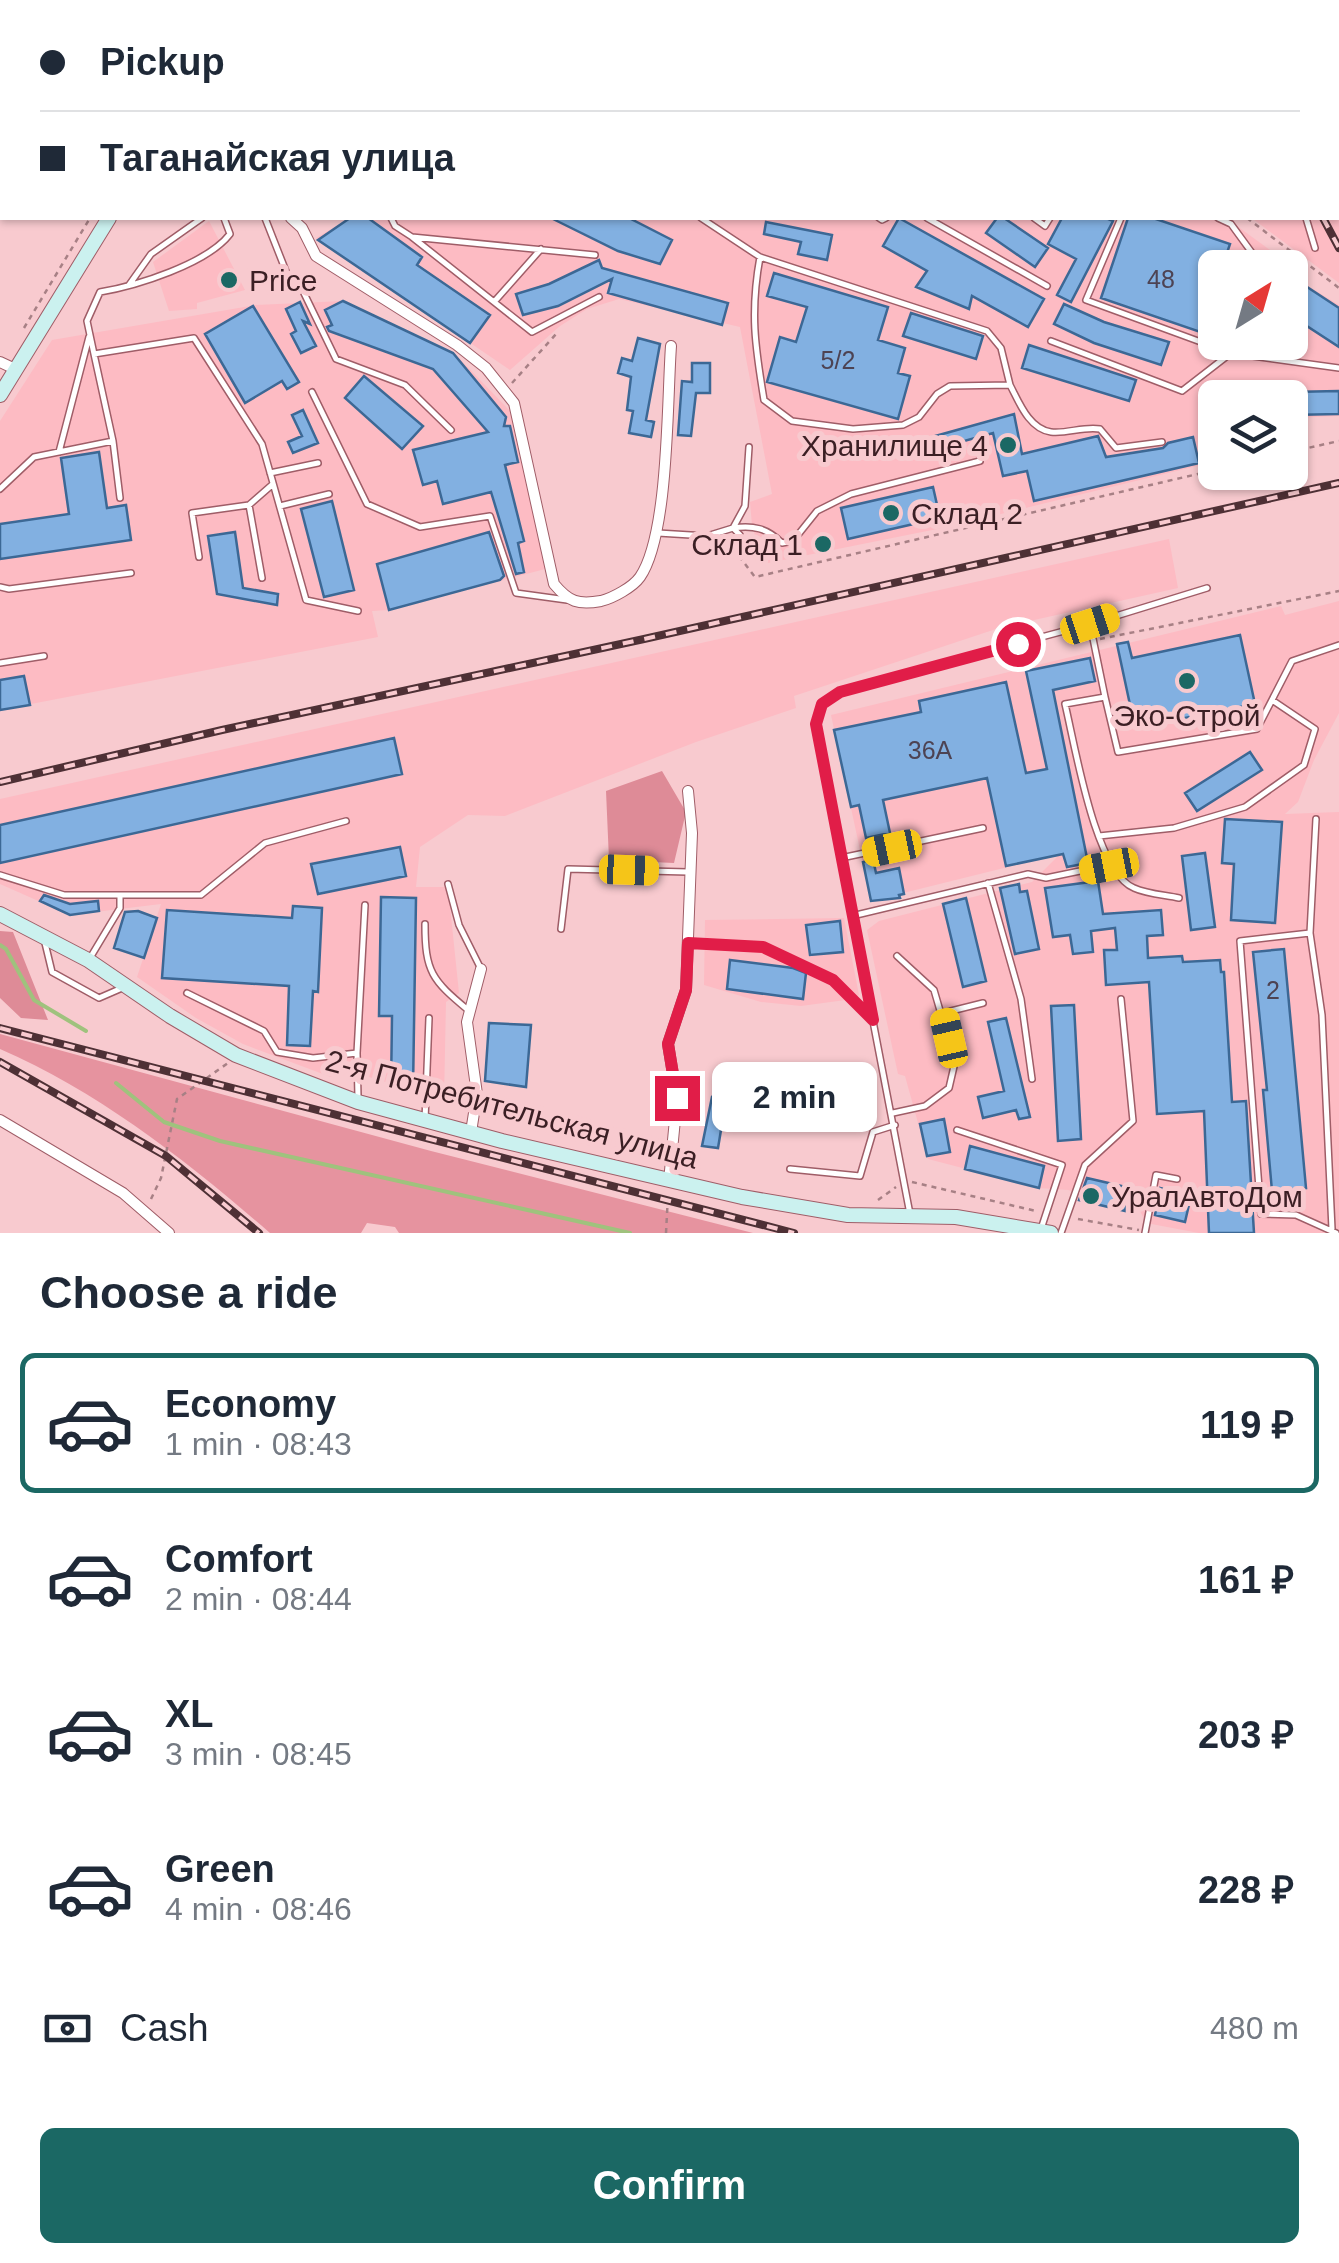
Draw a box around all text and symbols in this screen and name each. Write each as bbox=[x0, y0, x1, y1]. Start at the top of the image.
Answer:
text: Pickup bbox=[100, 41, 225, 83]
text: Таганайская улица bbox=[100, 137, 455, 179]
north arrow bbox=[1198, 250, 1308, 360]
map controls bbox=[1198, 250, 1308, 490]
place label: Price bbox=[249, 264, 317, 297]
house number: 48 bbox=[1147, 265, 1175, 293]
marker: Price bbox=[218, 269, 240, 291]
house number: 5/2 bbox=[821, 346, 855, 374]
button: layers bbox=[1198, 380, 1308, 490]
place label: Хранилище 4 bbox=[801, 429, 988, 462]
marker: Хранилище 4 bbox=[997, 434, 1019, 456]
place label: Склад 2 bbox=[911, 497, 1023, 530]
marker: Склад 2 bbox=[880, 502, 902, 524]
place label: Склад 1 bbox=[691, 528, 803, 561]
marker: Склад 1 bbox=[812, 533, 834, 555]
car bbox=[1057, 600, 1123, 648]
route start bbox=[996, 622, 1041, 667]
marker: Эко-Строй bbox=[1176, 670, 1198, 692]
place label: Эко-Строй bbox=[1113, 699, 1261, 732]
house number: 36А bbox=[908, 736, 953, 764]
car bbox=[860, 827, 924, 869]
car bbox=[1077, 846, 1141, 886]
car bbox=[598, 854, 660, 886]
house number: 2 bbox=[1266, 976, 1280, 1004]
car bbox=[928, 1005, 970, 1071]
street label: 2-я Потребительская улица bbox=[322, 1043, 702, 1175]
callout: 2 min bbox=[712, 1063, 877, 1133]
route end bbox=[655, 1076, 700, 1121]
text: 2 min bbox=[753, 1079, 836, 1115]
place label: УралАвтоДом bbox=[1111, 1180, 1303, 1213]
marker: УралАвтоДом bbox=[1080, 1185, 1102, 1207]
text: Choose a ride bbox=[40, 1267, 338, 1318]
icon: car bbox=[45, 1378, 135, 1468]
text: Economy bbox=[165, 1383, 336, 1425]
text: 119 ₽ bbox=[1200, 1404, 1294, 1446]
text: 1 min · 08:43 bbox=[165, 1426, 352, 1462]
icon: car bbox=[45, 1533, 135, 1623]
text: Comfort bbox=[165, 1538, 313, 1580]
text: 161 ₽ bbox=[1198, 1559, 1294, 1601]
text: 2 min · 08:44 bbox=[165, 1581, 352, 1617]
icon: car bbox=[45, 1688, 135, 1778]
text: XL bbox=[165, 1693, 214, 1735]
text: 203 ₽ bbox=[1198, 1714, 1294, 1756]
text: 3 min · 08:45 bbox=[165, 1736, 352, 1772]
icon: car bbox=[45, 1843, 135, 1933]
text: Green bbox=[165, 1848, 275, 1890]
text: 228 ₽ bbox=[1198, 1869, 1294, 1911]
text: 4 min · 08:46 bbox=[165, 1891, 352, 1927]
icon: cash bbox=[40, 2001, 95, 2056]
text: Cash bbox=[120, 2007, 209, 2049]
text: 480 m bbox=[1210, 2010, 1299, 2046]
button: Confirm bbox=[40, 2128, 1299, 2243]

